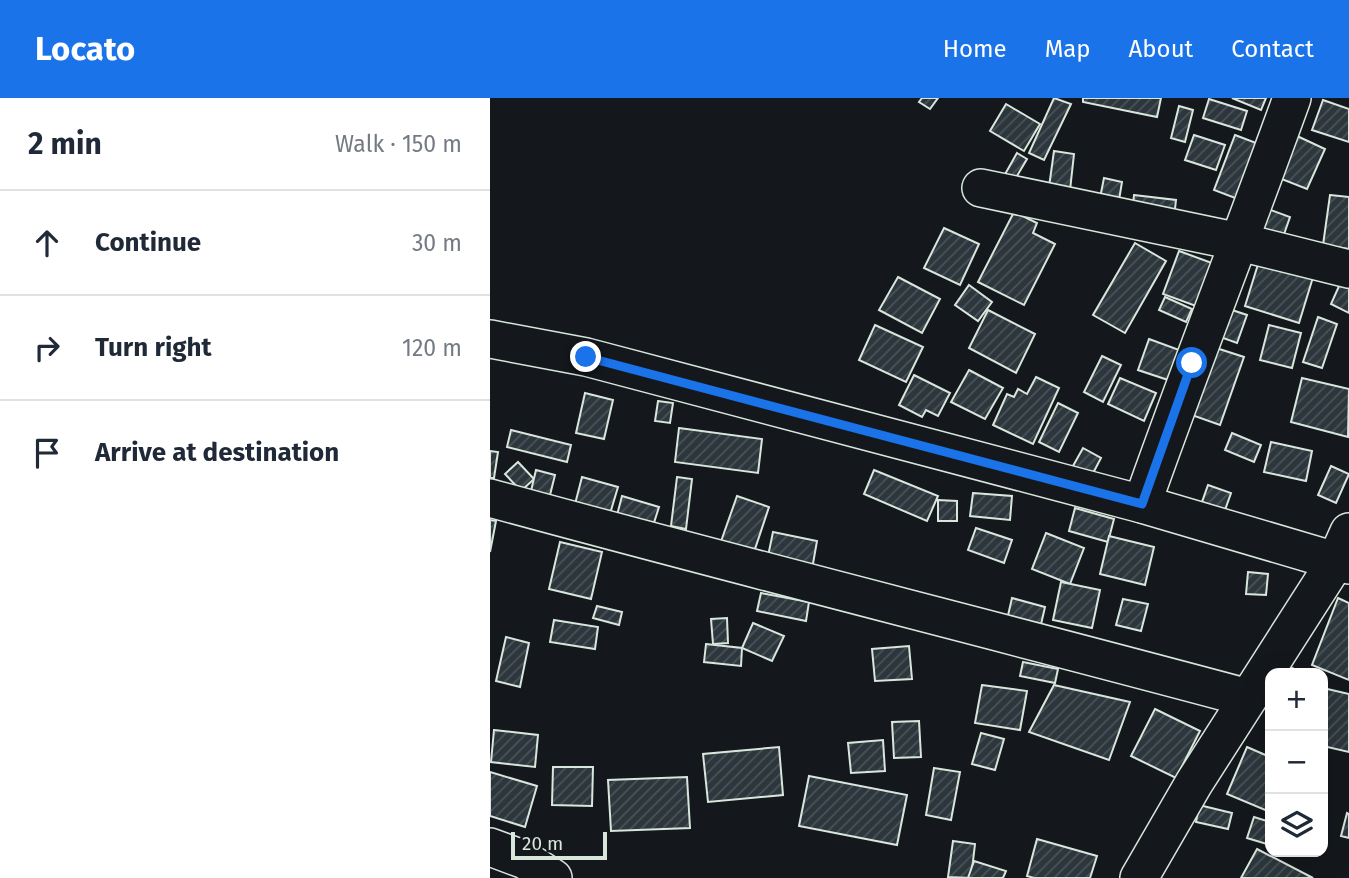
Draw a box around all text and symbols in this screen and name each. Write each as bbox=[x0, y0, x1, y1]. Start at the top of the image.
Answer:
text: Locato bbox=[35, 29, 135, 69]
text: Home bbox=[943, 35, 1007, 63]
text: Map bbox=[1045, 35, 1091, 63]
text: About bbox=[1129, 35, 1193, 63]
text: Contact bbox=[1231, 35, 1314, 63]
text: 2 min bbox=[28, 126, 102, 162]
text: Walk · 150 m bbox=[335, 130, 462, 158]
icon: ahead bbox=[28, 224, 66, 262]
text: Continue bbox=[95, 227, 201, 258]
text: 30 m bbox=[412, 229, 462, 257]
icon: right bbox=[28, 329, 66, 367]
text: Turn right bbox=[95, 332, 212, 363]
text: 120 m bbox=[402, 334, 462, 362]
route end bbox=[570, 341, 601, 372]
route start bbox=[1176, 347, 1207, 378]
icon: arrive bbox=[28, 434, 66, 472]
text: Arrive at destination bbox=[95, 437, 339, 468]
map controls bbox=[1265, 668, 1328, 857]
button: + bbox=[1265, 668, 1328, 731]
button: − bbox=[1265, 731, 1328, 794]
button: layers bbox=[1265, 794, 1328, 857]
scale bar bbox=[511, 829, 607, 861]
text: 20 m bbox=[522, 832, 563, 855]

